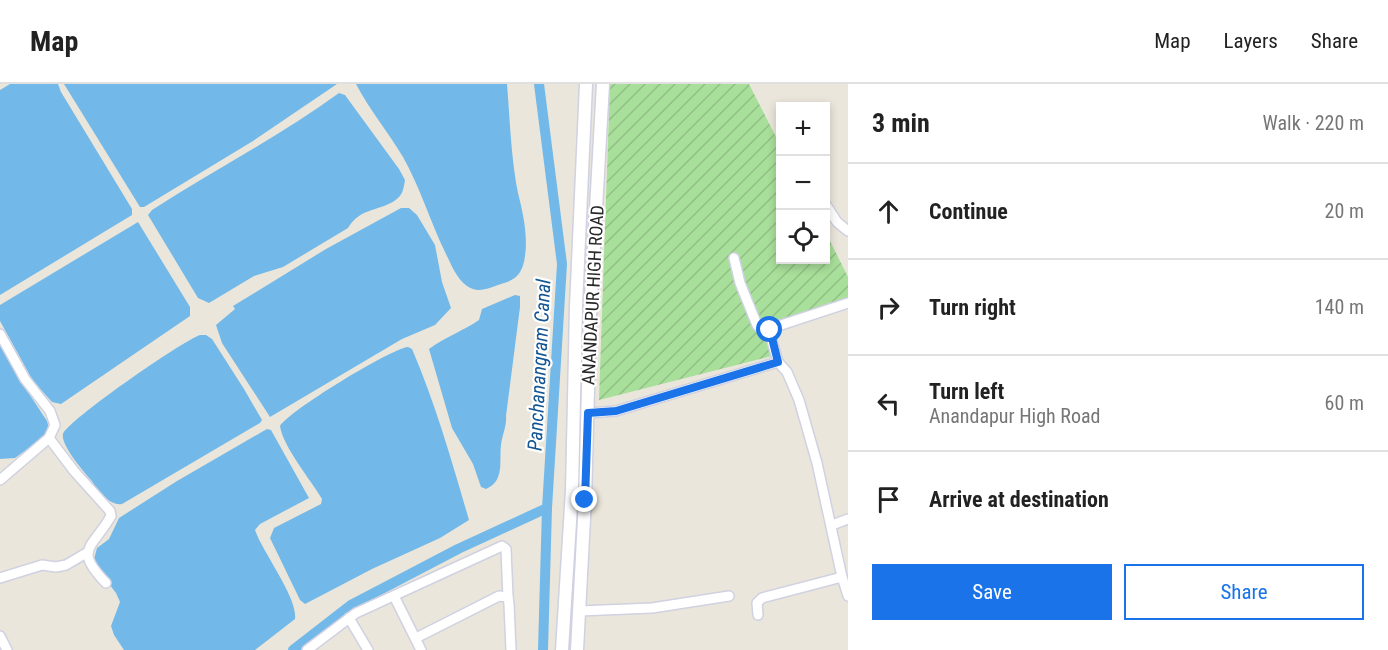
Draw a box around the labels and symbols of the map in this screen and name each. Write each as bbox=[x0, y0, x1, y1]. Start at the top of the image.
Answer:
street label: ANANDAPUR HIGH ROAD bbox=[577, 205, 608, 385]
water label: Panchanangram Canal bbox=[523, 278, 556, 452]
route start bbox=[756, 316, 782, 342]
route end bbox=[571, 486, 597, 512]

